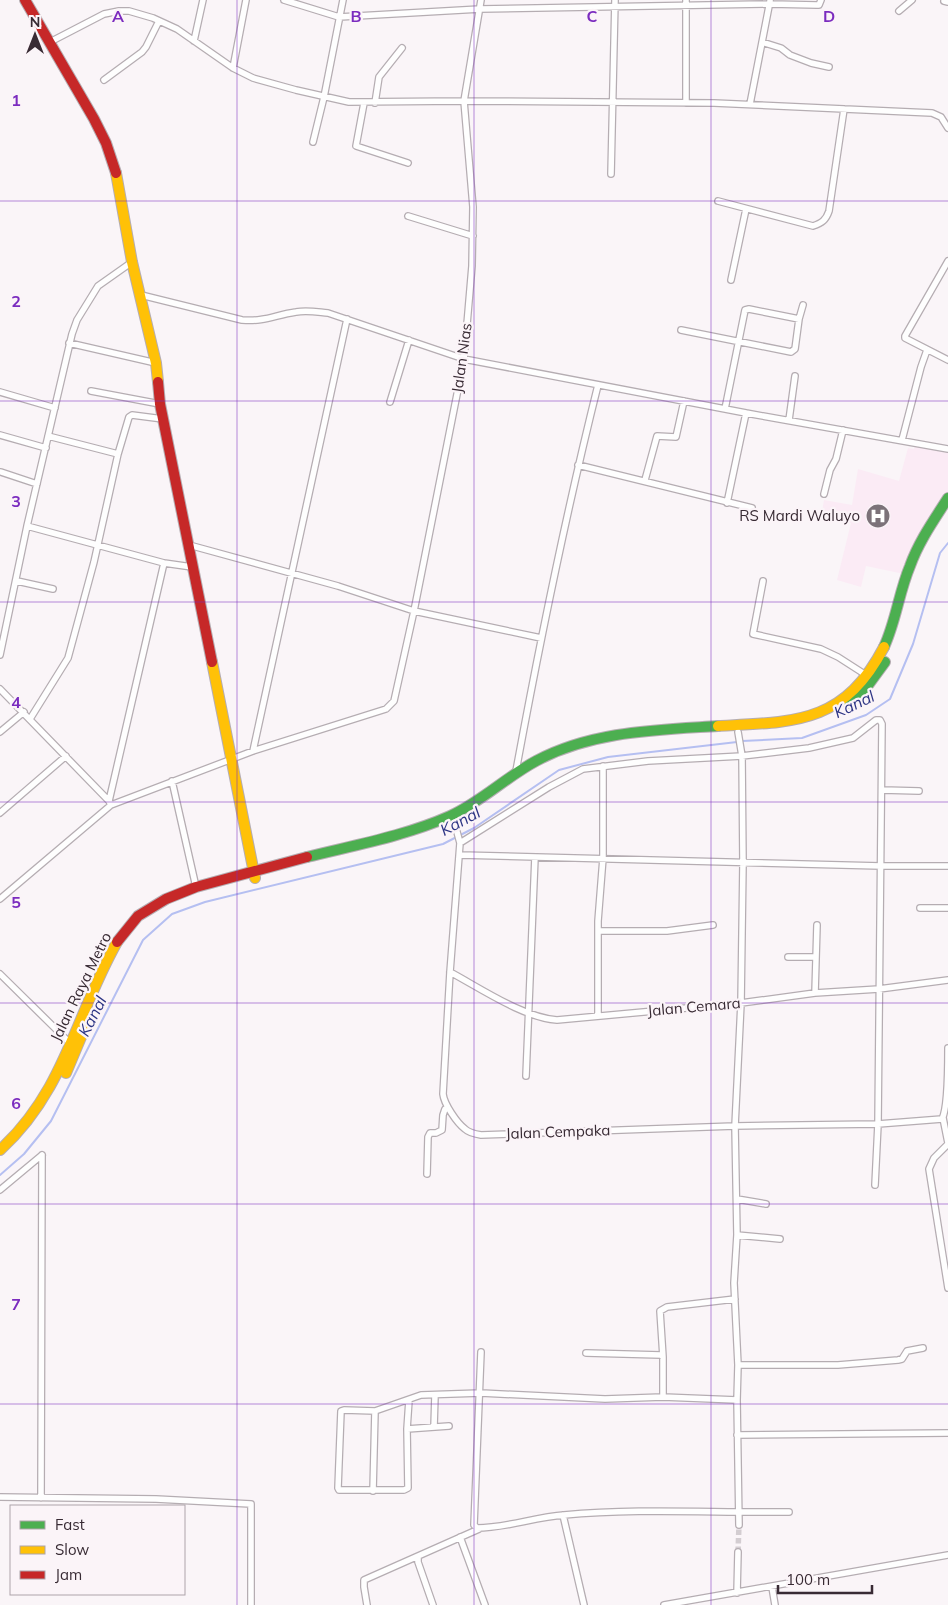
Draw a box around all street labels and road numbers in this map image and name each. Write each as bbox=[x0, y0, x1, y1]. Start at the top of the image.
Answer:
street label: Jalan Nias bbox=[447, 322, 476, 394]
street label: Jalan Raya Metro bbox=[46, 929, 115, 1045]
street label: Jalan Cemara bbox=[646, 993, 741, 1020]
street label: Jalan Cempaka bbox=[505, 1120, 611, 1143]

